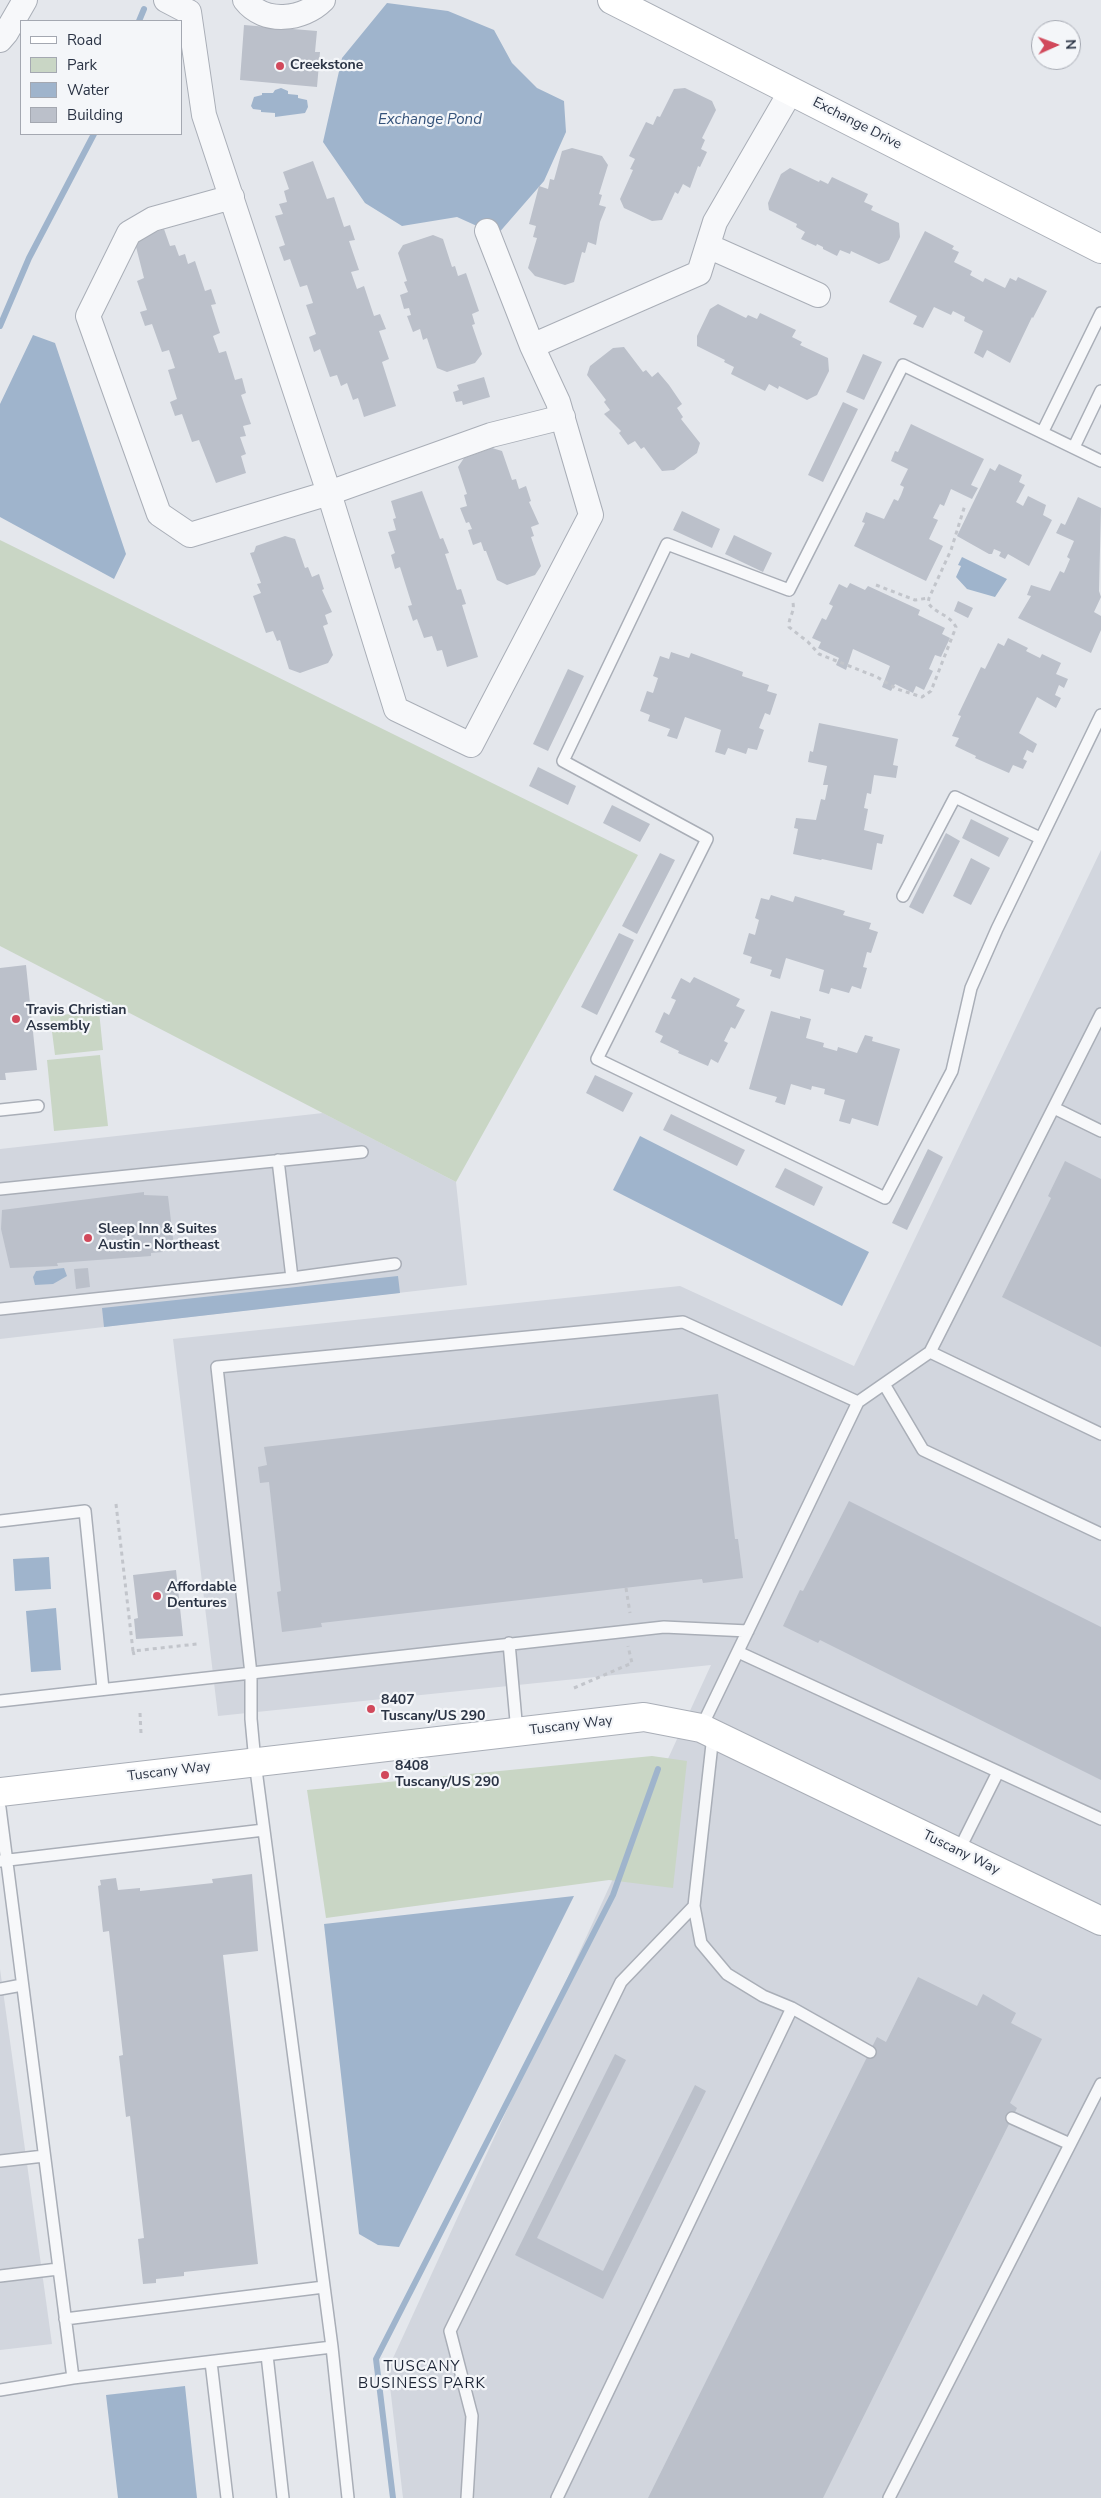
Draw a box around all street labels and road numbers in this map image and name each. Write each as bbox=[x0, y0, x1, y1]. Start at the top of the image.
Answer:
street label: Exchange Drive bbox=[810, 94, 904, 154]
street label: Tuscany Way bbox=[528, 1713, 614, 1739]
street label: Tuscany Way bbox=[126, 1759, 212, 1785]
street label: Tuscany Way bbox=[920, 1827, 1002, 1879]

